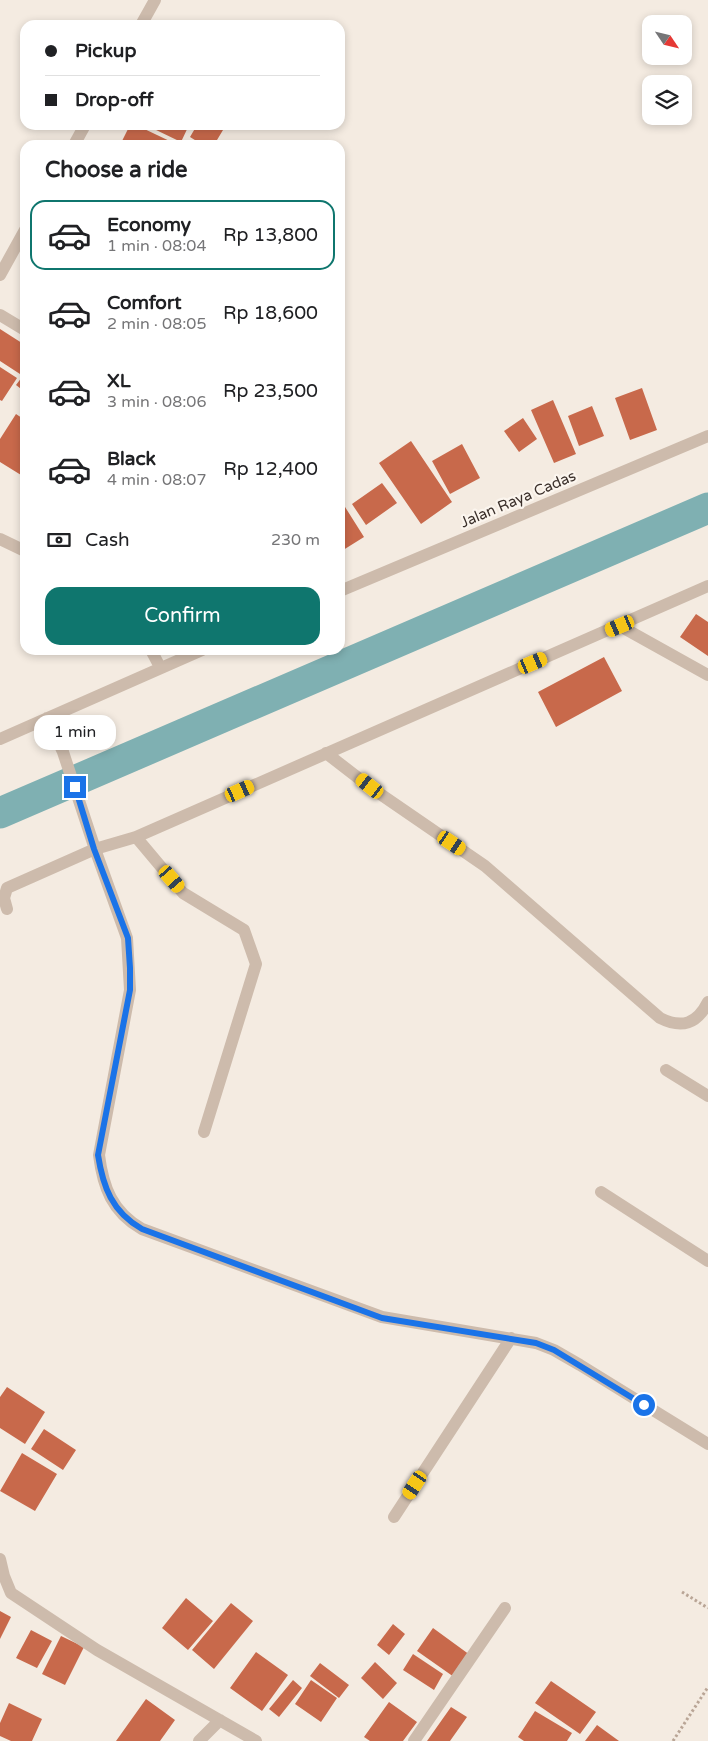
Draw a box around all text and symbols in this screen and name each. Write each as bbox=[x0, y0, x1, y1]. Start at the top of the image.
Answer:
north arrow bbox=[642, 15, 692, 65]
map controls bbox=[642, 15, 692, 125]
text: Pickup bbox=[75, 40, 136, 62]
button: layers bbox=[642, 75, 692, 125]
text: Drop-off bbox=[75, 89, 154, 111]
text: Choose a ride bbox=[45, 157, 188, 183]
icon: car bbox=[47, 213, 92, 258]
text: Economy bbox=[107, 214, 191, 236]
text: Rp 13,800 bbox=[223, 224, 318, 246]
text: 1 min · 08:04 bbox=[107, 236, 206, 256]
icon: car bbox=[47, 291, 92, 336]
text: Comfort bbox=[107, 292, 181, 314]
text: Rp 18,600 bbox=[223, 302, 318, 324]
text: 2 min · 08:05 bbox=[107, 314, 206, 334]
icon: car bbox=[47, 369, 92, 414]
text: XL bbox=[107, 370, 131, 392]
text: Rp 23,500 bbox=[223, 380, 318, 402]
text: 3 min · 08:06 bbox=[107, 392, 206, 412]
icon: car bbox=[47, 447, 92, 492]
text: Black bbox=[107, 448, 156, 470]
text: Rp 12,400 bbox=[223, 458, 318, 480]
street label: Jalan Raya Cadas bbox=[457, 467, 579, 531]
text: 4 min · 08:07 bbox=[107, 470, 206, 490]
icon: cash bbox=[45, 526, 73, 554]
text: Cash bbox=[85, 529, 130, 551]
text: 230 m bbox=[271, 530, 320, 550]
button: Confirm bbox=[45, 587, 320, 645]
car bbox=[603, 613, 636, 639]
car bbox=[516, 650, 549, 676]
callout: 1 min bbox=[34, 714, 116, 750]
text: 1 min bbox=[54, 722, 96, 742]
car bbox=[353, 771, 386, 801]
route end bbox=[64, 776, 86, 798]
car bbox=[223, 778, 256, 804]
car bbox=[435, 828, 468, 858]
car bbox=[156, 863, 187, 895]
route start bbox=[633, 1394, 655, 1416]
car bbox=[400, 1468, 429, 1502]

